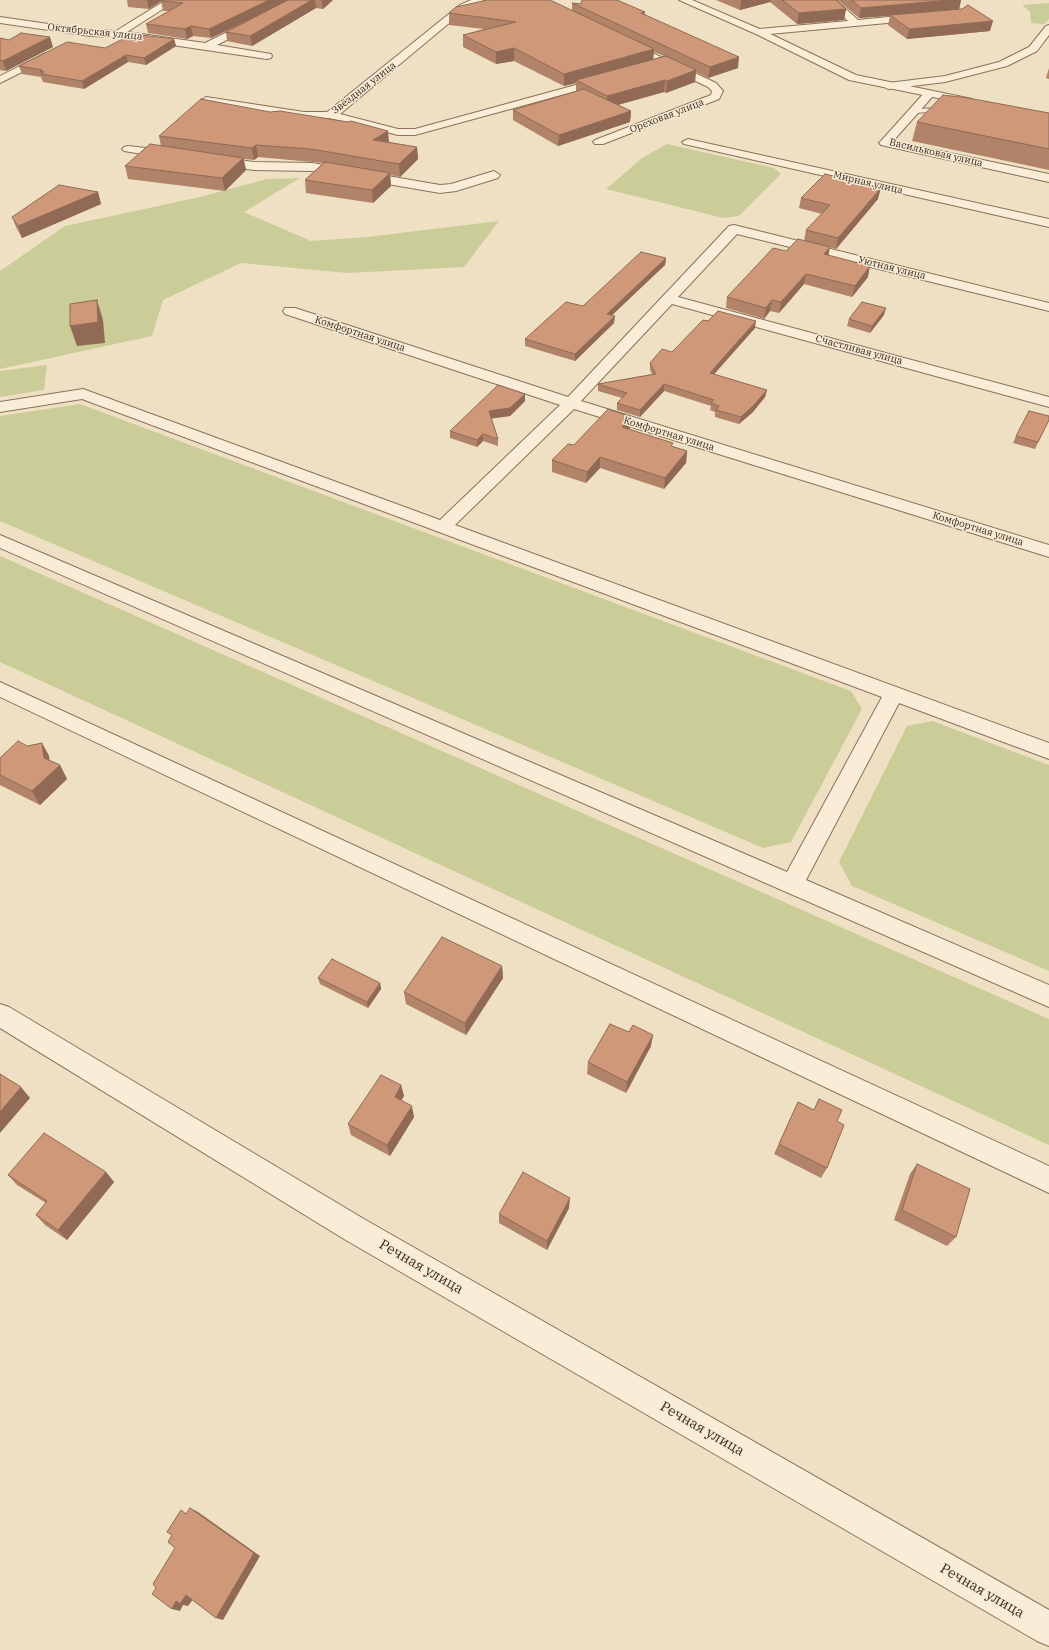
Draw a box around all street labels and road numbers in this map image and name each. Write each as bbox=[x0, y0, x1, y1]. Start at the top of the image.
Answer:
street label: Октябрьская улица bbox=[47, 21, 143, 43]
street label: Звёздная улица bbox=[330, 59, 398, 117]
street label: Ореховая улица bbox=[628, 96, 706, 136]
street label: Васильковая улица bbox=[888, 136, 984, 170]
street label: Мирная улица bbox=[832, 169, 904, 197]
street label: Уютная улица bbox=[857, 254, 927, 282]
street label: Комфортная улица bbox=[313, 314, 407, 354]
street label: Счастливая улица bbox=[814, 333, 904, 367]
street label: Комфортная улица bbox=[622, 414, 716, 454]
street label: Комфортная улица bbox=[931, 509, 1025, 549]
street label: Речная улица bbox=[376, 1236, 466, 1298]
street label: Речная улица bbox=[657, 1398, 747, 1460]
street label: Речная улица bbox=[937, 1560, 1027, 1622]

